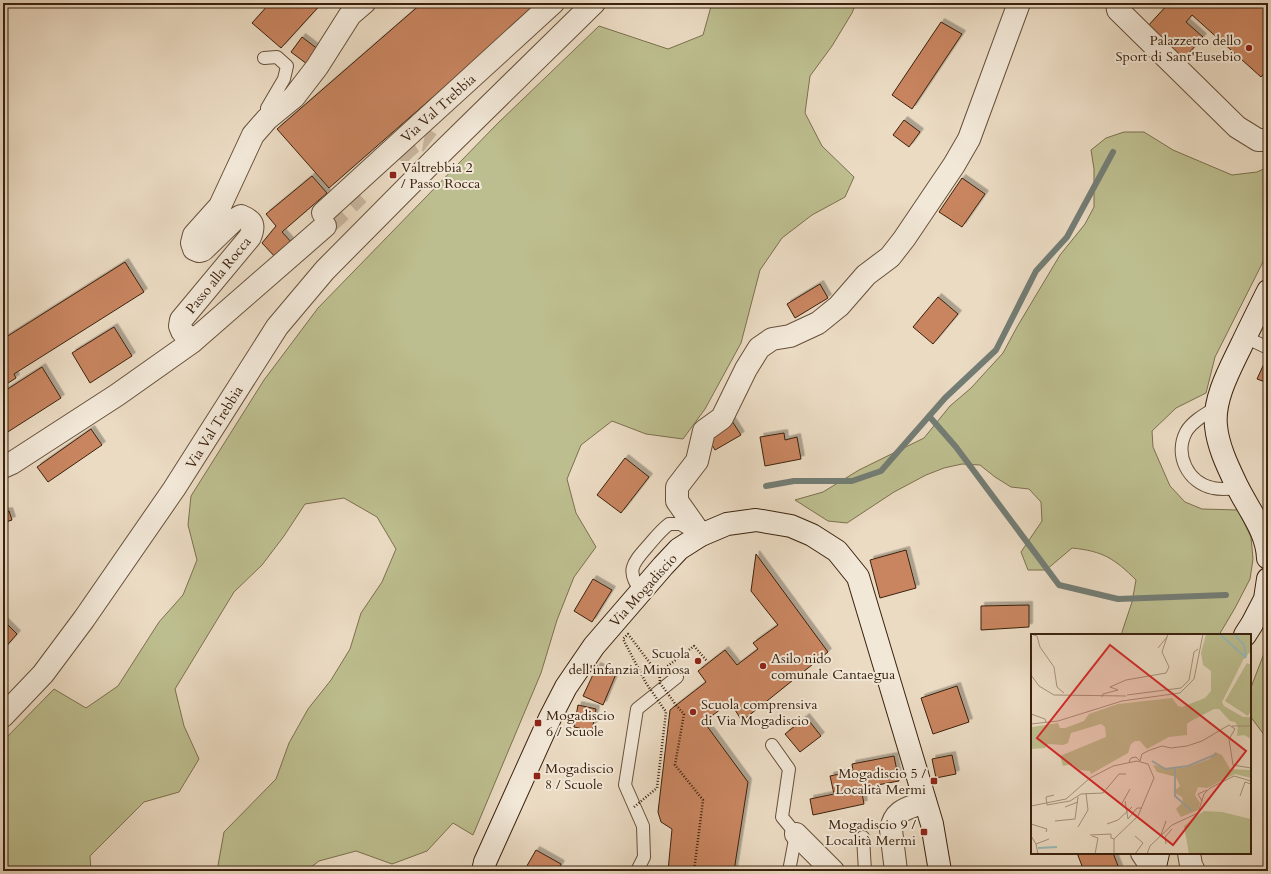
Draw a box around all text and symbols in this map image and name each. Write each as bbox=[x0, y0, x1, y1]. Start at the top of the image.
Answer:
place label: Palazzetto dello Sport di Sant'Eusebio bbox=[1116, 31, 1241, 66]
marker: Palazzetto dello Sport di Sant'Eusebio bbox=[1244, 43, 1254, 53]
street label: Via Val Trebbia bbox=[397, 70, 480, 147]
place label: Valtrebbia 2 / Passo Rocca bbox=[401, 158, 480, 193]
marker: Valtrebbia 2 / Passo Rocca bbox=[388, 170, 398, 180]
street label: Passo alla Rocca bbox=[181, 233, 255, 318]
street label: Via Val Trebbia bbox=[181, 382, 248, 472]
street label: Via Mogadiscio bbox=[605, 549, 682, 631]
inset map bbox=[1031, 634, 1251, 854]
place label: Scuola dell'infanzia Mimosa bbox=[568, 644, 690, 679]
place label: Asilo nido comunale Cantaegua bbox=[771, 649, 895, 684]
marker: Scuola dell'infanzia Mimosa bbox=[693, 656, 703, 666]
marker: Asilo nido comunale Cantaegua bbox=[758, 661, 768, 671]
place label: Scuola comprensiva di Via Mogadiscio bbox=[701, 695, 817, 730]
place label: Mogadiscio 6 / Scuole bbox=[546, 706, 615, 741]
marker: Scuola comprensiva di Via Mogadiscio bbox=[688, 707, 698, 717]
marker: Mogadiscio 6 / Scuole bbox=[533, 718, 543, 728]
place label: Mogadiscio 8 / Scuole bbox=[545, 759, 614, 794]
place label: Mogadiscio 5 / Località Mermi bbox=[835, 764, 926, 799]
marker: Mogadiscio 8 / Scuole bbox=[532, 771, 542, 781]
marker: Mogadiscio 5 / Località Mermi bbox=[929, 776, 939, 786]
place label: Mogadiscio 9 / Località Mermi bbox=[825, 815, 916, 850]
marker: Mogadiscio 9 / Località Mermi bbox=[919, 827, 929, 837]

